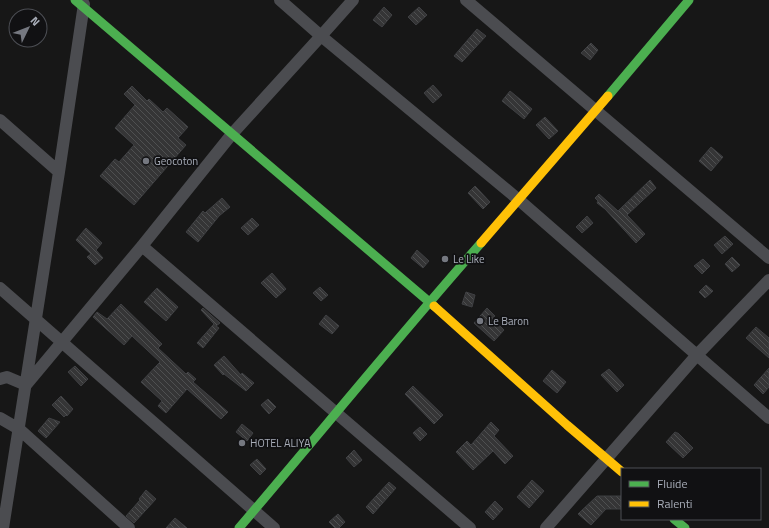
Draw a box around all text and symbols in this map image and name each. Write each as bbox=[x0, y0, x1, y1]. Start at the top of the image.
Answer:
north arrow bbox=[8, 8, 48, 48]
text: N bbox=[27, 13, 44, 29]
place label: Geocoton bbox=[154, 153, 198, 169]
marker: Geocoton bbox=[141, 156, 151, 166]
place label: Le Like bbox=[453, 251, 485, 267]
marker: Le Like bbox=[440, 254, 450, 264]
place label: Le Baron bbox=[488, 313, 529, 329]
marker: Le Baron bbox=[475, 316, 485, 326]
place label: HOTEL ALIYA bbox=[250, 435, 311, 451]
marker: HOTEL ALIYA bbox=[237, 438, 247, 448]
legend bbox=[621, 468, 761, 520]
text: Fluide bbox=[657, 474, 688, 493]
text: Ralenti bbox=[657, 494, 692, 513]

